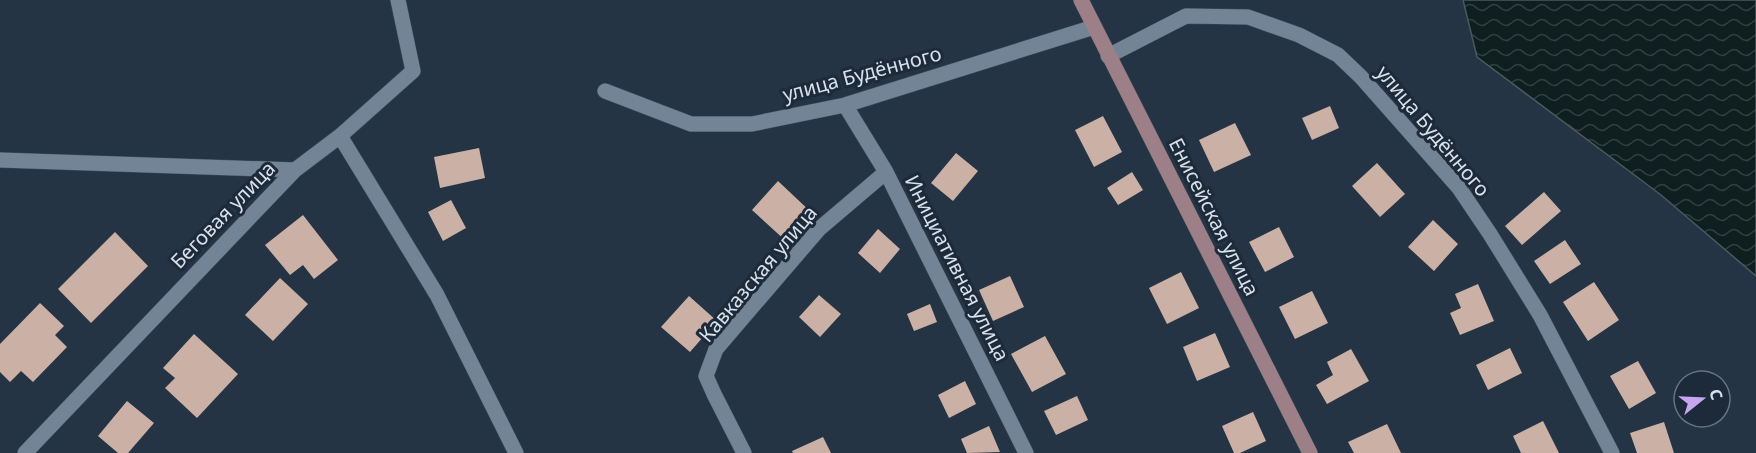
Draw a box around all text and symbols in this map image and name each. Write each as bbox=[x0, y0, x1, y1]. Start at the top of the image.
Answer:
street label: улица Будённого bbox=[780, 39, 944, 108]
street label: улица Будённого bbox=[1371, 59, 1496, 202]
street label: Енисейская улица bbox=[1163, 133, 1266, 300]
street label: Беговая улица bbox=[164, 155, 281, 274]
street label: Инициативная улица bbox=[899, 170, 1016, 365]
street label: Кавказская улица bbox=[692, 200, 823, 348]
north arrow bbox=[1672, 369, 1732, 429]
text: С bbox=[1704, 386, 1728, 403]

